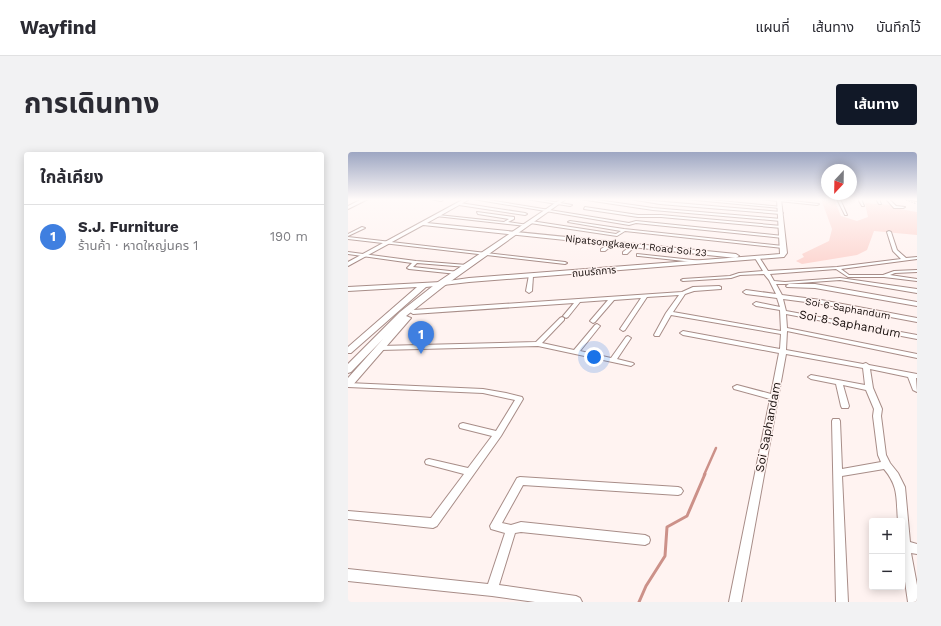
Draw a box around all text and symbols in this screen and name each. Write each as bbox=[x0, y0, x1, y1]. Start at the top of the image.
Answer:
text: Wayfind bbox=[20, 16, 96, 39]
text: แผนที่ bbox=[756, 19, 790, 35]
text: เส้นทาง bbox=[812, 19, 854, 35]
text: บันทึกไว้ bbox=[876, 19, 921, 35]
button: เส้นทาง bbox=[836, 84, 917, 125]
text: การเดินทาง bbox=[24, 87, 159, 120]
north arrow bbox=[821, 164, 857, 200]
text: ใกล้เคียง bbox=[40, 167, 103, 187]
text: S.J. Furniture bbox=[78, 218, 179, 236]
text: 1 bbox=[50, 229, 56, 244]
text: 190 m bbox=[270, 229, 308, 244]
street label: Nipatsongkaew 1 Road Soi 23 bbox=[565, 233, 707, 258]
text: ร้านค้า · หาดใหญ่นคร 1 bbox=[78, 238, 198, 253]
street label: ถนนรัถการ bbox=[572, 264, 617, 279]
street label: Soi 6 Saphandum bbox=[804, 296, 891, 321]
street label: Soi 8 Saphandum bbox=[798, 307, 902, 341]
pin: 1 bbox=[408, 321, 434, 354]
your location bbox=[584, 347, 604, 367]
street label: Soi Saphandam bbox=[752, 381, 784, 473]
map controls bbox=[869, 518, 905, 590]
button: + bbox=[869, 518, 905, 554]
button: − bbox=[869, 554, 905, 590]

